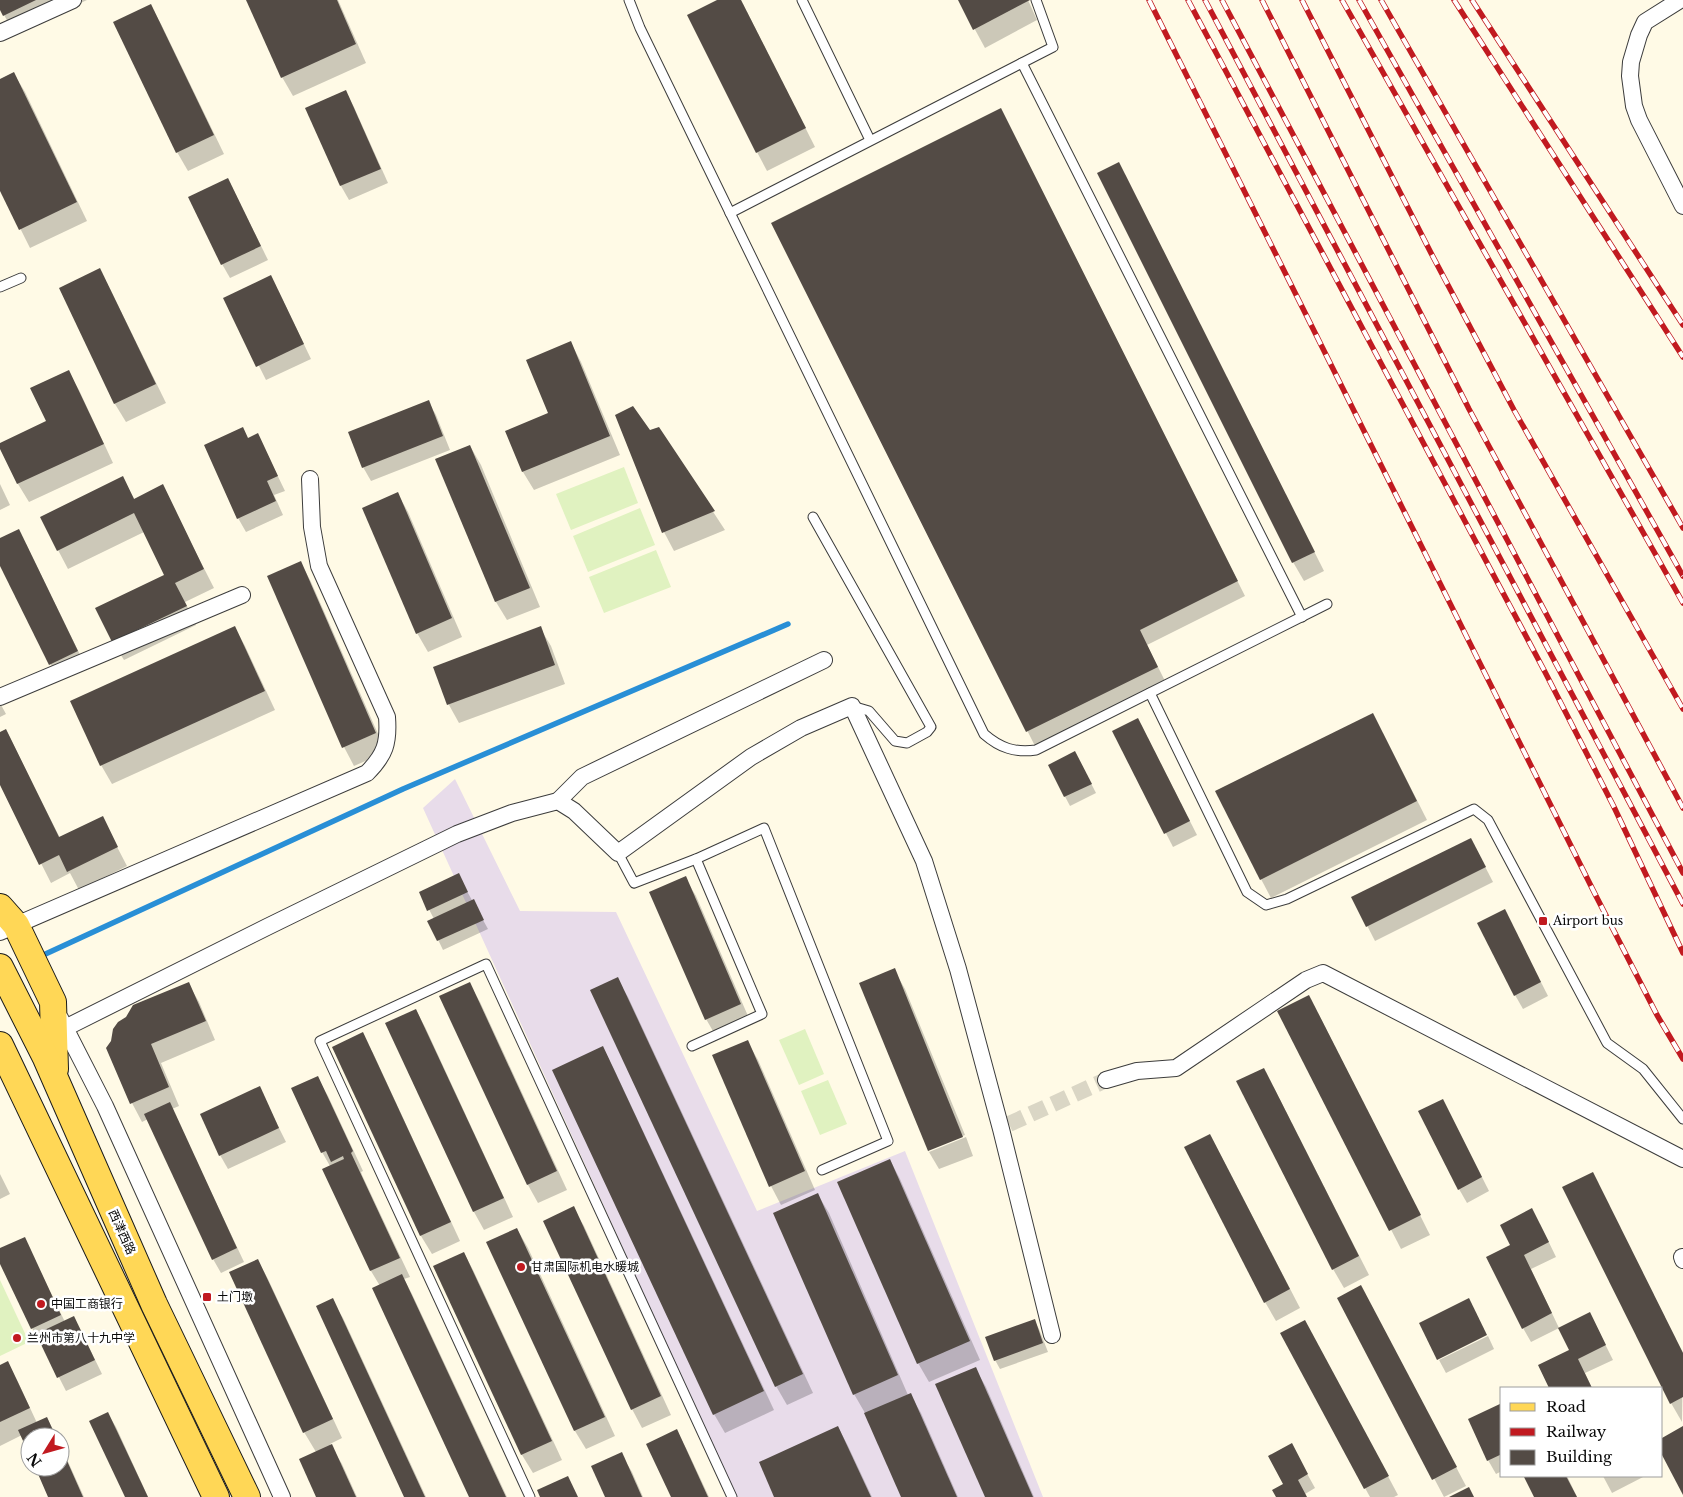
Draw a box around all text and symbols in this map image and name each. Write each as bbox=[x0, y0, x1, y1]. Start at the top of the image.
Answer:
place label: Airport bus bbox=[1552, 913, 1623, 928]
marker: Airport bus bbox=[1537, 915, 1549, 927]
street label: 西津西路 bbox=[106, 1207, 139, 1257]
place label: 甘肃国际机电水暖城 bbox=[531, 1259, 639, 1274]
marker: 甘肃国际机电水暖城 bbox=[515, 1261, 527, 1273]
place label: 土门墩 bbox=[217, 1289, 253, 1304]
marker: 土门墩 bbox=[201, 1291, 213, 1303]
place label: 中国工商银行 bbox=[51, 1296, 123, 1311]
marker: 中国工商银行 bbox=[35, 1298, 47, 1310]
place label: 兰州市第八十九中学 bbox=[27, 1330, 135, 1345]
marker: 兰州市第八十九中学 bbox=[11, 1332, 23, 1344]
legend bbox=[1500, 1387, 1663, 1477]
text: Road bbox=[1546, 1397, 1586, 1416]
text: Railway bbox=[1546, 1422, 1607, 1441]
north arrow bbox=[20, 1427, 70, 1477]
text: Building bbox=[1546, 1447, 1613, 1466]
text: N bbox=[23, 1449, 46, 1470]

